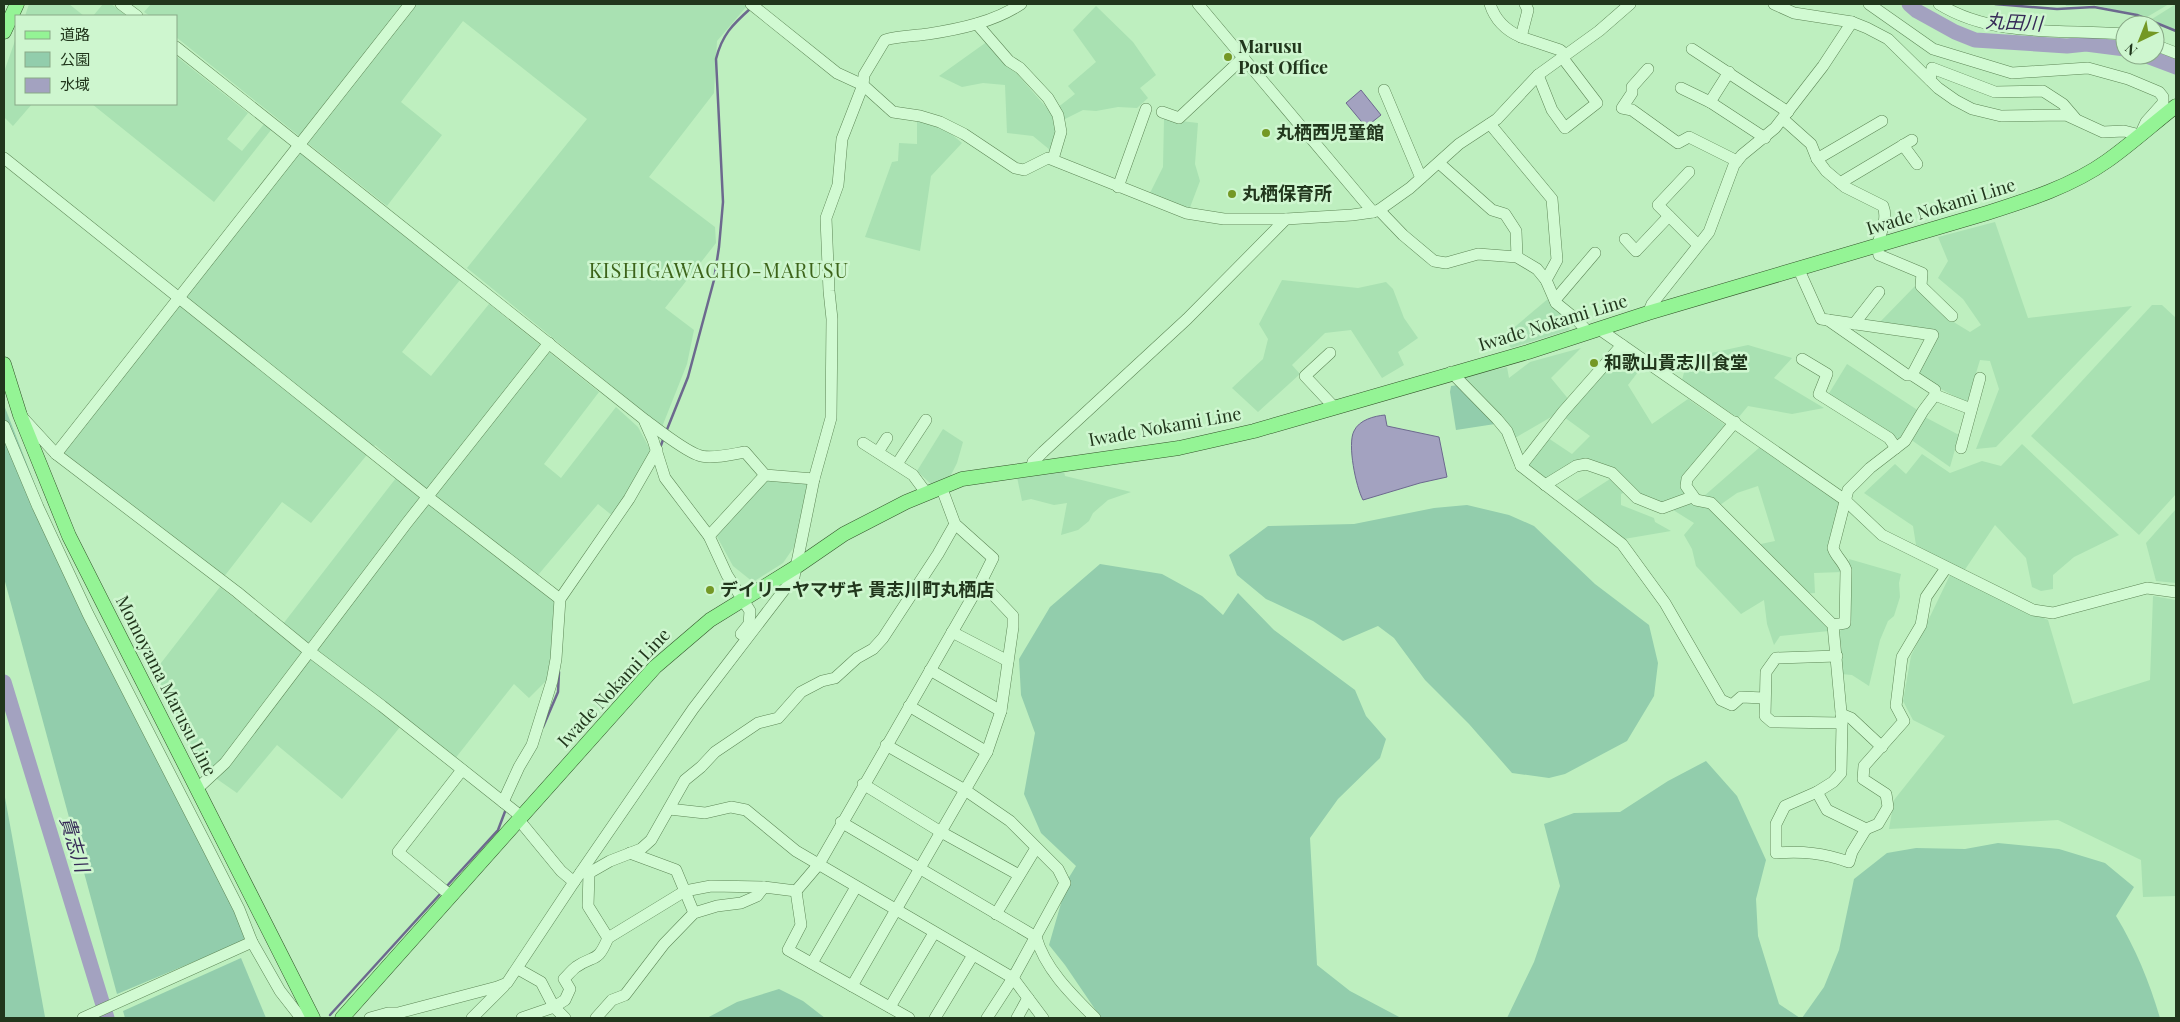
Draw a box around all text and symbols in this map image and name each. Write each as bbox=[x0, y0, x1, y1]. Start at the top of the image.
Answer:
water label: 丸田川 bbox=[1985, 7, 2045, 36]
legend bbox=[15, 15, 178, 105]
north arrow bbox=[2115, 15, 2165, 65]
text: 道路 bbox=[60, 24, 90, 44]
place label: Marusu Post Office bbox=[1238, 34, 1328, 79]
text: N bbox=[2121, 39, 2141, 60]
text: 公園 bbox=[60, 49, 90, 69]
marker: Marusu Post Office bbox=[1222, 51, 1234, 63]
text: 水域 bbox=[60, 74, 90, 94]
place label: 丸栖西児童館 bbox=[1276, 120, 1384, 144]
marker: 丸栖西児童館 bbox=[1260, 127, 1272, 139]
street label: Iwade Nokami Line bbox=[1863, 172, 2018, 240]
place label: 丸栖保育所 bbox=[1242, 181, 1332, 205]
marker: 丸栖保育所 bbox=[1226, 188, 1238, 200]
district label: KISHIGAWACHO-MARUSU bbox=[589, 256, 849, 283]
street label: Iwade Nokami Line bbox=[1475, 288, 1630, 356]
place label: 和歌山貴志川食堂 bbox=[1604, 350, 1748, 374]
marker: 和歌山貴志川食堂 bbox=[1588, 357, 1600, 369]
street label: Iwade Nokami Line bbox=[1087, 401, 1243, 451]
place label: デイリーヤマザキ 貴志川町丸栖店 bbox=[720, 577, 994, 601]
marker: デイリーヤマザキ 貴志川町丸栖店 bbox=[704, 584, 716, 596]
street label: Momoyama Marusu Line bbox=[111, 591, 223, 780]
street label: Iwade Nokami Line bbox=[552, 623, 675, 752]
water label: 貴志川 bbox=[55, 813, 97, 877]

